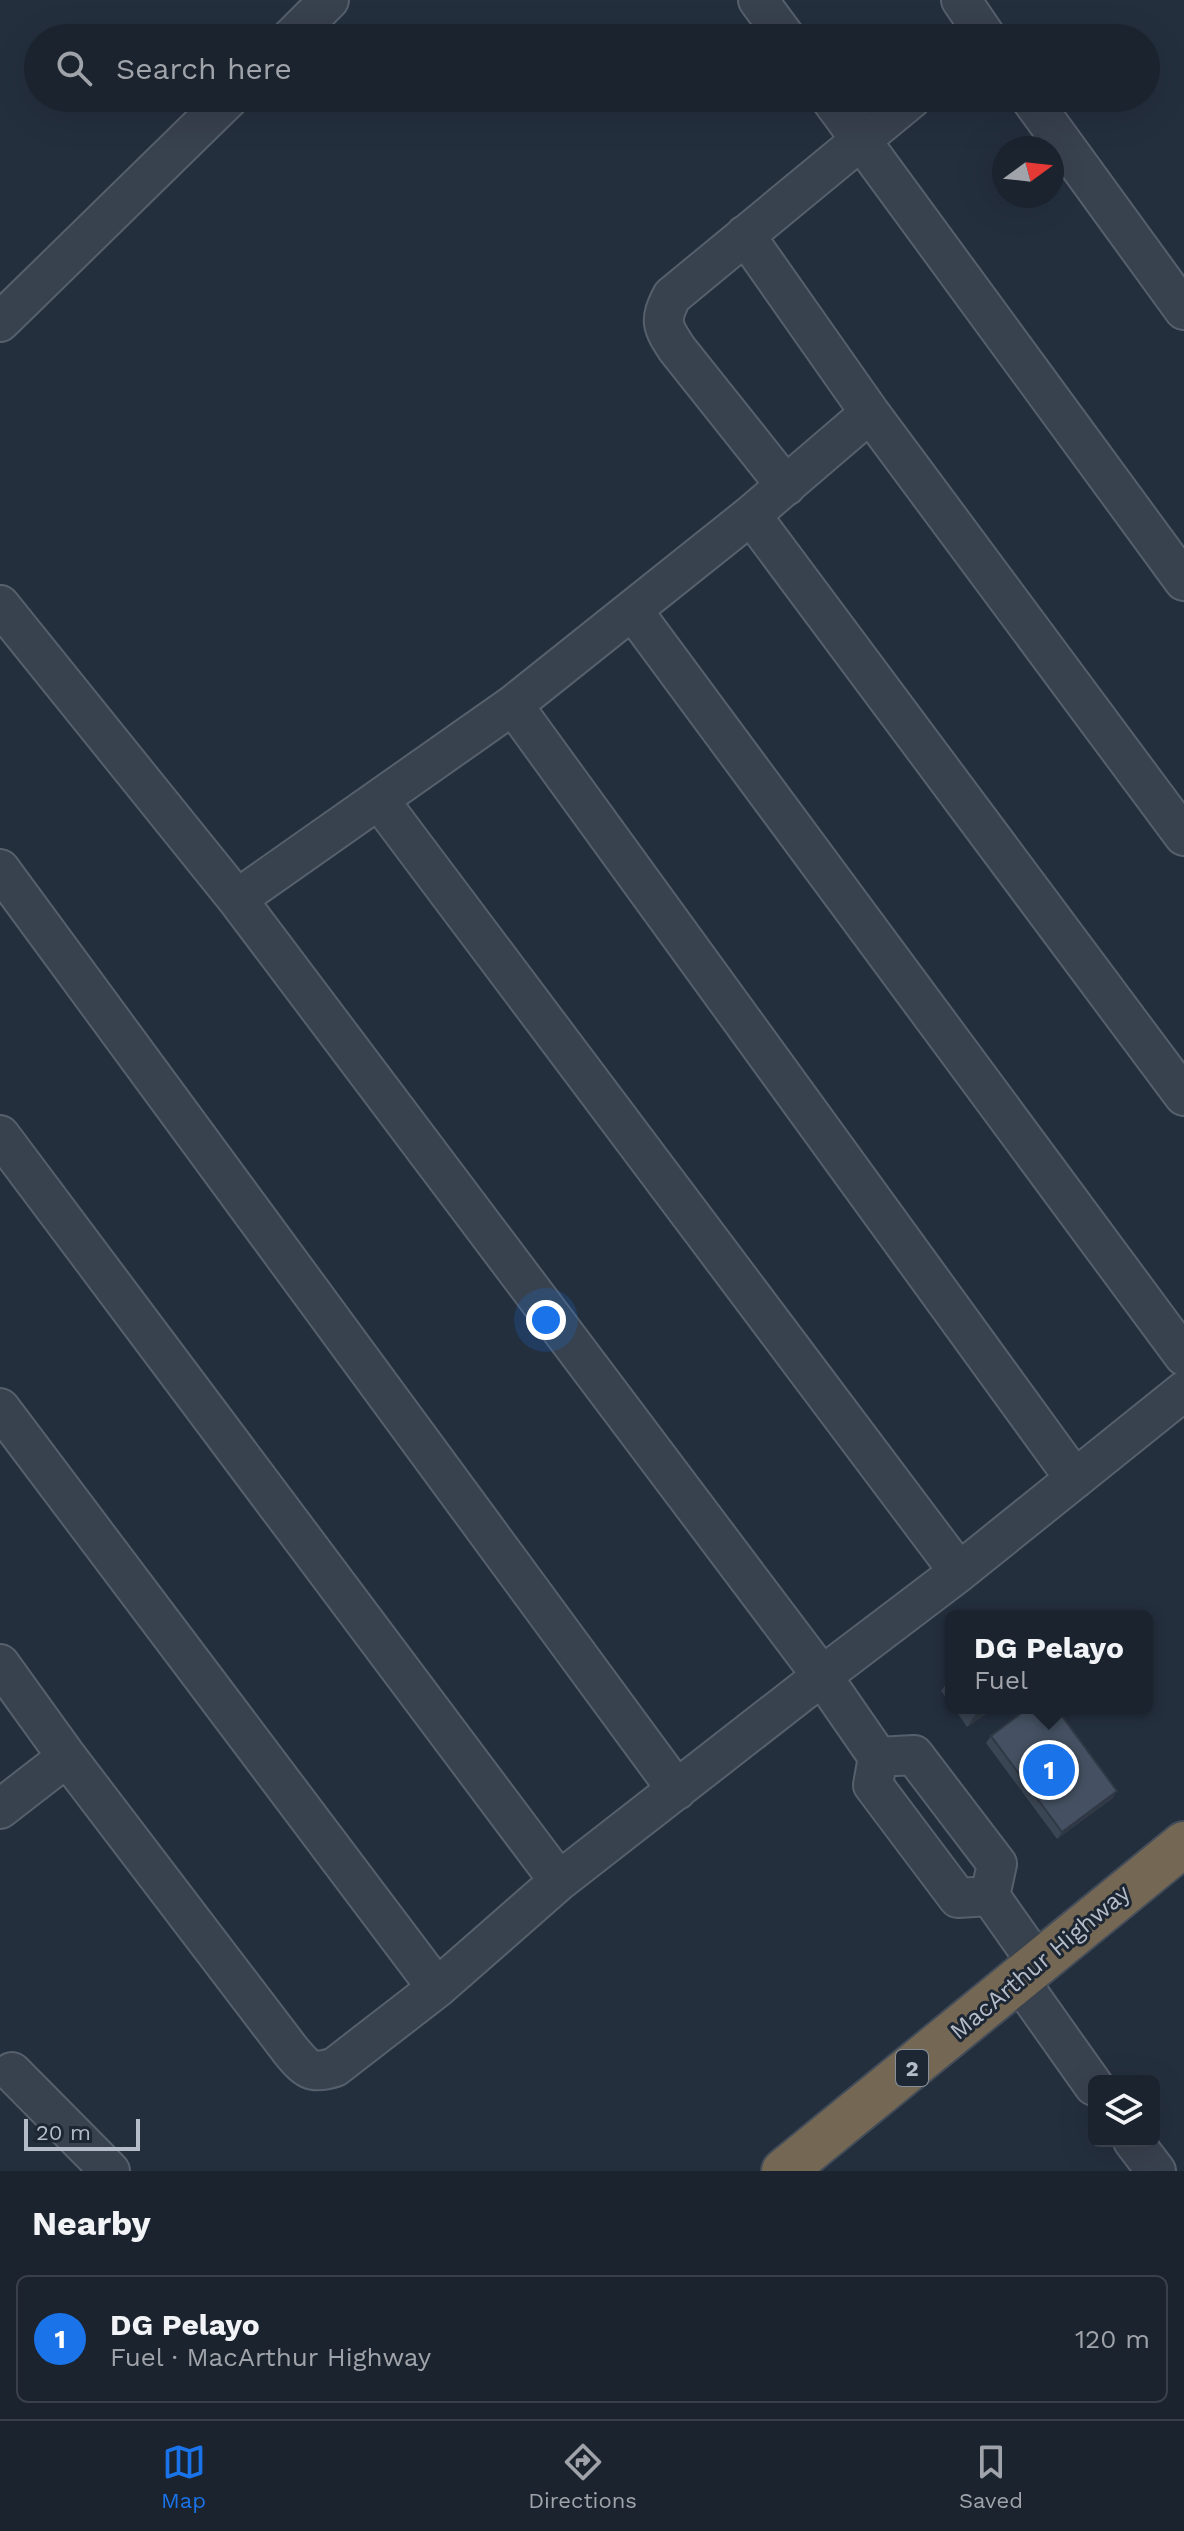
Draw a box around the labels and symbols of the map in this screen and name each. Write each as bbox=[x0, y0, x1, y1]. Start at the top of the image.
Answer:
north arrow bbox=[992, 136, 1064, 208]
your location bbox=[526, 1300, 566, 1340]
pin: 1 bbox=[1023, 1740, 1075, 1800]
street label: MacArthur Highway bbox=[944, 1878, 1136, 2045]
road number: 2 bbox=[896, 2050, 928, 2086]
scale bar bbox=[24, 2115, 140, 2151]

